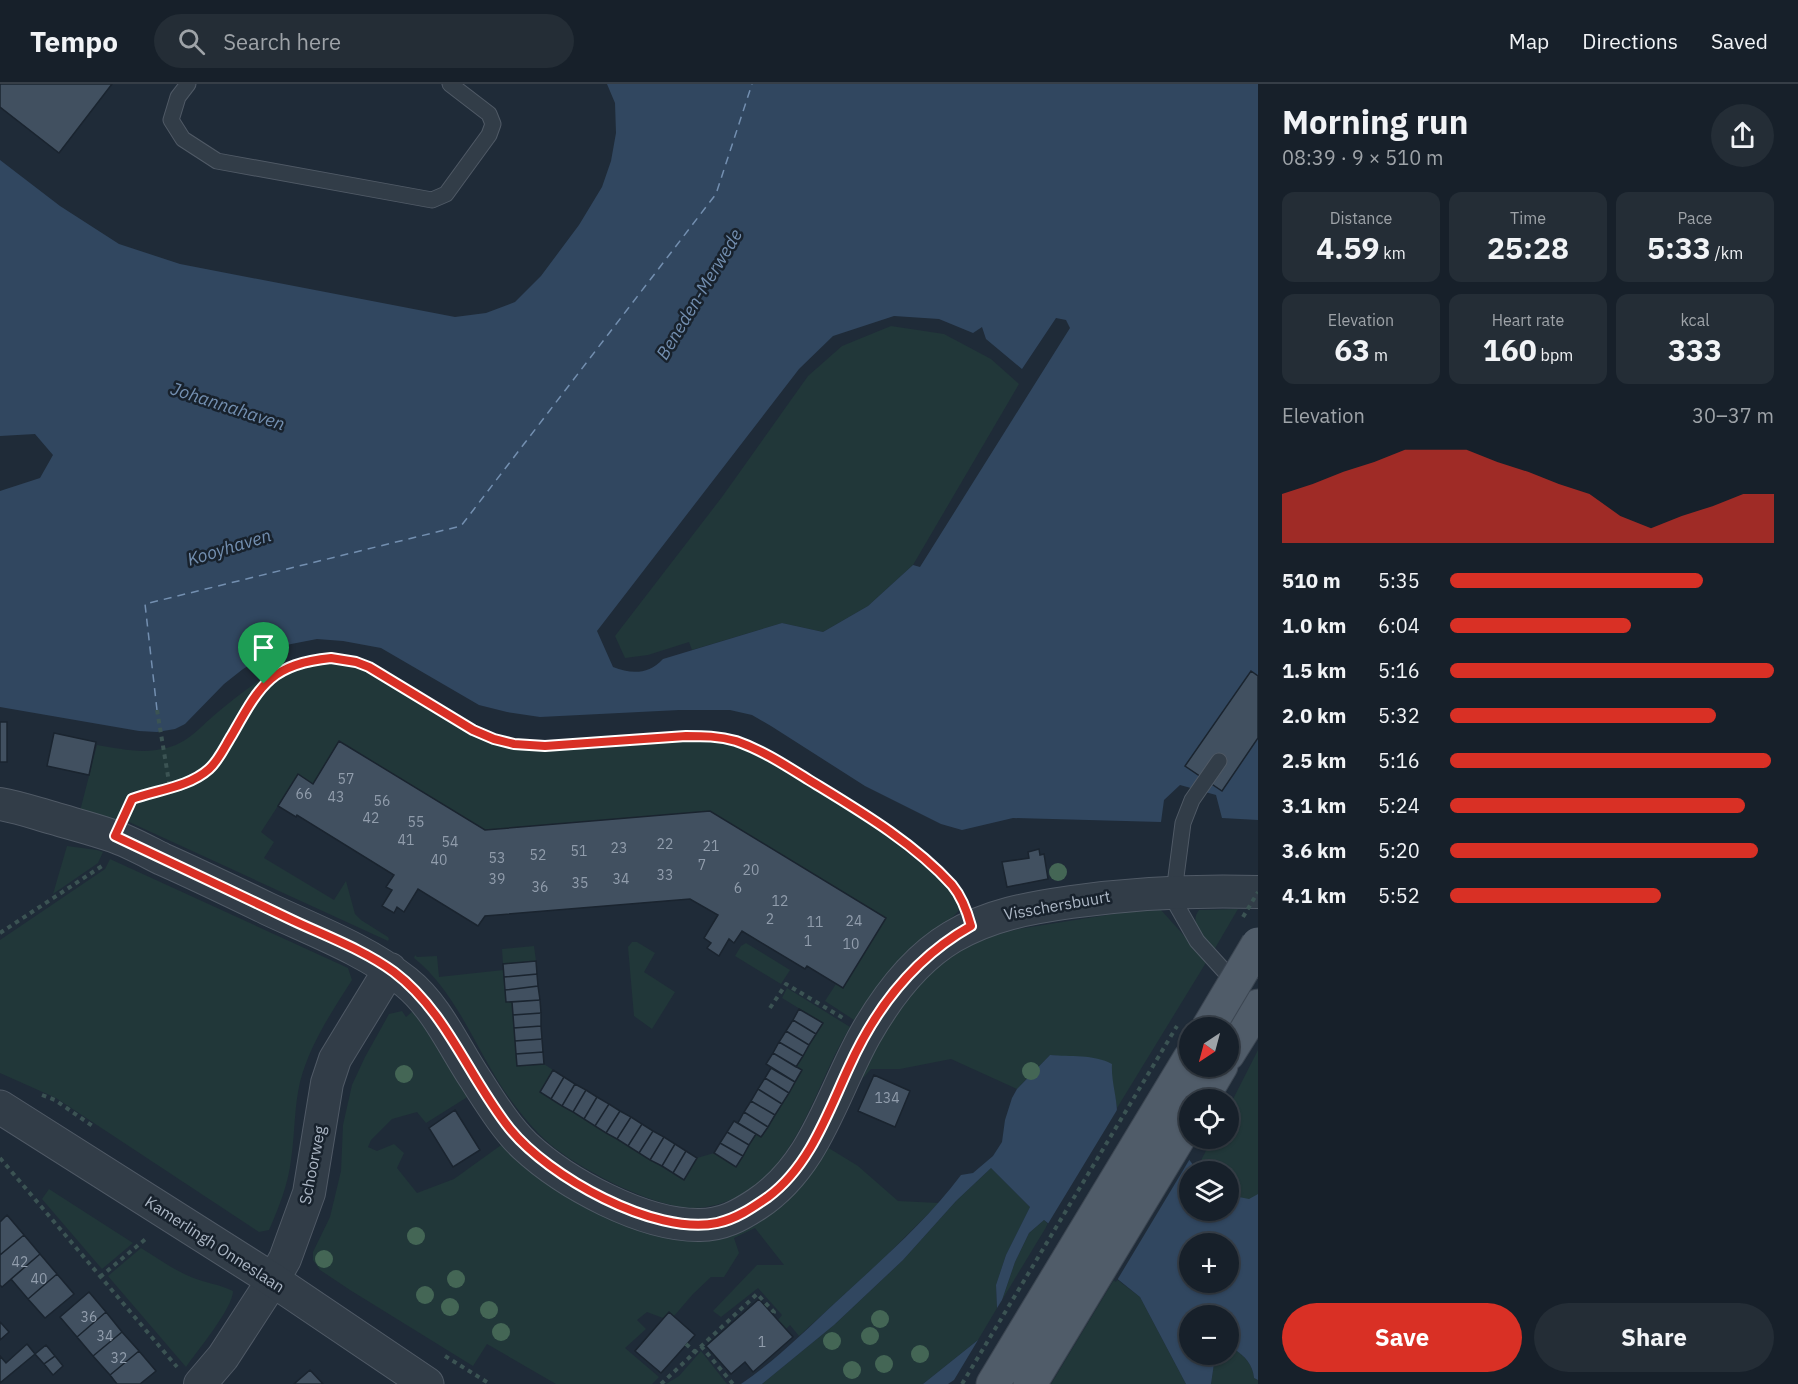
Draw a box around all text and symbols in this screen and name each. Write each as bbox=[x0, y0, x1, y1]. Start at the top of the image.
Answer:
search box bbox=[154, 14, 574, 68]
text: Tempo bbox=[30, 23, 118, 60]
icon: search bbox=[175, 25, 208, 58]
text: Search here bbox=[223, 27, 341, 56]
text: Map bbox=[1509, 27, 1549, 55]
text: Directions bbox=[1582, 27, 1678, 55]
text: Saved bbox=[1711, 27, 1768, 55]
text: Morning run bbox=[1282, 100, 1468, 143]
button: share bbox=[1711, 104, 1774, 167]
text: 08:39 · 9 × 510 m bbox=[1282, 144, 1443, 171]
text: Distance bbox=[1330, 208, 1392, 228]
text: Time bbox=[1510, 208, 1546, 228]
text: Pace bbox=[1678, 208, 1712, 228]
water label: Beneden-Merwede bbox=[651, 224, 747, 364]
text: 4.59 bbox=[1316, 228, 1380, 267]
text: 25:28 bbox=[1487, 228, 1569, 267]
text: 5:33 bbox=[1647, 228, 1711, 267]
text: km bbox=[1380, 243, 1406, 263]
text: /km bbox=[1711, 243, 1743, 263]
text: Elevation bbox=[1328, 310, 1394, 330]
text: Heart rate bbox=[1492, 310, 1564, 330]
text: kcal bbox=[1680, 310, 1710, 330]
text: 63 bbox=[1334, 330, 1370, 369]
text: 160 bbox=[1483, 330, 1537, 369]
text: 333 bbox=[1668, 330, 1722, 369]
text: m bbox=[1370, 345, 1388, 365]
text: bpm bbox=[1537, 345, 1573, 365]
water label: Johannahaven bbox=[168, 377, 288, 435]
text: Elevation bbox=[1282, 402, 1365, 429]
text: 30–37 m bbox=[1692, 402, 1774, 429]
water label: Kooyhaven bbox=[184, 523, 274, 571]
text: 510 m bbox=[1282, 567, 1341, 594]
text: 5:35 bbox=[1378, 567, 1420, 594]
text: 1.0 km bbox=[1282, 612, 1346, 639]
text: 6:04 bbox=[1378, 612, 1420, 639]
pin bbox=[238, 622, 289, 684]
icon: arrive bbox=[247, 631, 280, 664]
text: 1.5 km bbox=[1282, 657, 1346, 684]
text: 5:16 bbox=[1378, 657, 1420, 684]
text: 2.0 km bbox=[1282, 702, 1346, 729]
text: 5:32 bbox=[1378, 702, 1420, 729]
text: 2.5 km bbox=[1282, 747, 1346, 774]
text: 5:16 bbox=[1378, 747, 1420, 774]
house number: 57 bbox=[338, 770, 354, 788]
house number: 66 bbox=[296, 785, 312, 803]
house number: 43 bbox=[328, 788, 344, 806]
house number: 56 bbox=[374, 792, 390, 810]
text: 3.1 km bbox=[1282, 792, 1346, 819]
text: 5:24 bbox=[1378, 792, 1420, 819]
house number: 42 bbox=[363, 809, 379, 827]
house number: 55 bbox=[408, 813, 424, 831]
house number: 41 bbox=[398, 831, 414, 849]
house number: 54 bbox=[442, 833, 458, 851]
house number: 22 bbox=[657, 835, 673, 853]
house number: 21 bbox=[703, 837, 719, 855]
text: 3.6 km bbox=[1282, 837, 1346, 864]
text: 5:20 bbox=[1378, 837, 1420, 864]
house number: 23 bbox=[611, 839, 627, 857]
house number: 51 bbox=[571, 842, 587, 860]
house number: 52 bbox=[530, 846, 546, 864]
house number: 53 bbox=[489, 849, 505, 867]
house number: 40 bbox=[431, 851, 447, 869]
house number: 7 bbox=[698, 856, 706, 874]
house number: 20 bbox=[743, 861, 759, 879]
house number: 33 bbox=[657, 866, 673, 884]
house number: 39 bbox=[489, 870, 505, 888]
house number: 34 bbox=[613, 870, 629, 888]
house number: 35 bbox=[572, 874, 588, 892]
house number: 36 bbox=[532, 878, 548, 896]
house number: 6 bbox=[734, 879, 742, 897]
text: 4.1 km bbox=[1282, 882, 1346, 909]
text: 5:52 bbox=[1378, 882, 1420, 909]
street label: Visschersbuurt bbox=[1002, 886, 1112, 924]
house number: 12 bbox=[772, 892, 788, 910]
house number: 2 bbox=[766, 910, 774, 928]
house number: 24 bbox=[846, 912, 862, 930]
house number: 11 bbox=[807, 913, 823, 931]
house number: 1 bbox=[804, 932, 812, 950]
house number: 10 bbox=[843, 935, 859, 953]
north arrow bbox=[1179, 1017, 1239, 1077]
map controls bbox=[1179, 1017, 1239, 1365]
house number: 134 bbox=[874, 1089, 900, 1107]
button: locate bbox=[1179, 1089, 1239, 1149]
street label: Schoorweg bbox=[295, 1123, 330, 1206]
button: layers bbox=[1179, 1161, 1239, 1221]
street label: Kamerlingh Onneslaan bbox=[141, 1191, 289, 1297]
button: + bbox=[1179, 1233, 1239, 1293]
house number: 42 bbox=[12, 1253, 28, 1271]
house number: 40 bbox=[31, 1270, 47, 1288]
button: Save bbox=[1282, 1303, 1522, 1372]
button: Share bbox=[1534, 1303, 1774, 1372]
button: − bbox=[1179, 1305, 1239, 1365]
house number: 36 bbox=[81, 1308, 97, 1326]
house number: 34 bbox=[97, 1327, 113, 1345]
house number: 1 bbox=[758, 1333, 766, 1351]
house number: 32 bbox=[111, 1349, 127, 1367]

